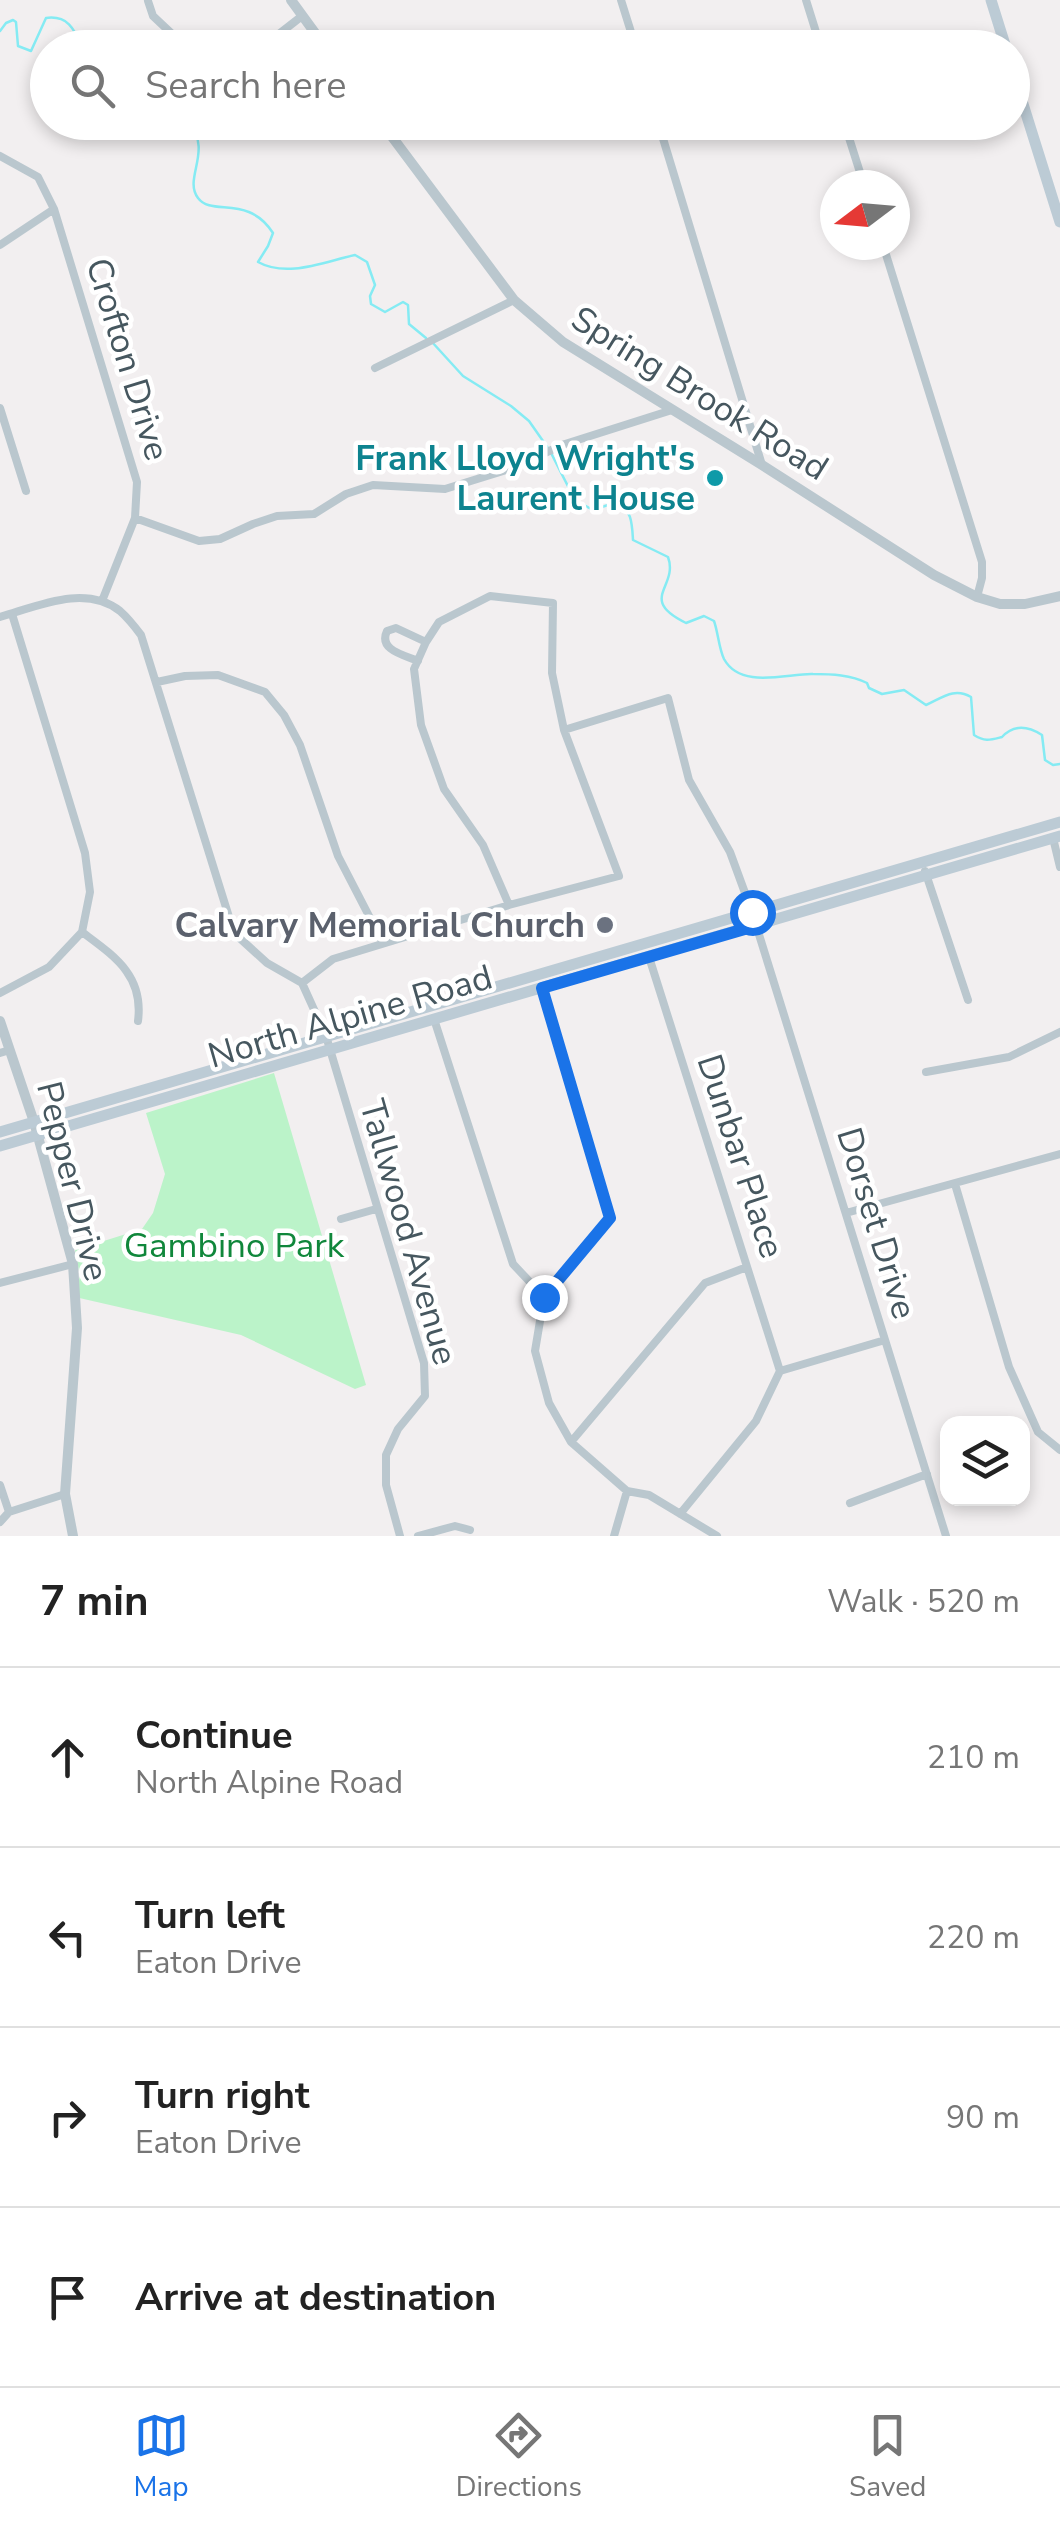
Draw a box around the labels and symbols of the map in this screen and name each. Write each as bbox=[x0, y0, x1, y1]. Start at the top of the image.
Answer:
north arrow bbox=[820, 170, 910, 260]
street label: Crofton Drive bbox=[74, 252, 181, 466]
street label: Spring Brook Road bbox=[562, 295, 837, 491]
place label: Frank Lloyd Wright's Laurent House bbox=[355, 435, 695, 522]
marker: Frank Lloyd Wright's Laurent House bbox=[704, 467, 726, 489]
route start bbox=[730, 890, 776, 936]
place label: Calvary Memorial Church bbox=[175, 902, 585, 949]
marker: Calvary Memorial Church bbox=[594, 914, 616, 936]
street label: North Alpine Road bbox=[203, 953, 498, 1079]
street label: Dunbar Place bbox=[685, 1048, 796, 1264]
street label: Pepper Drive bbox=[25, 1076, 120, 1286]
street label: Tallwood Avenue bbox=[348, 1094, 469, 1370]
street label: Dorset Drive bbox=[825, 1122, 928, 1324]
park label: Gambino Park bbox=[124, 1222, 345, 1269]
route end bbox=[522, 1275, 568, 1321]

